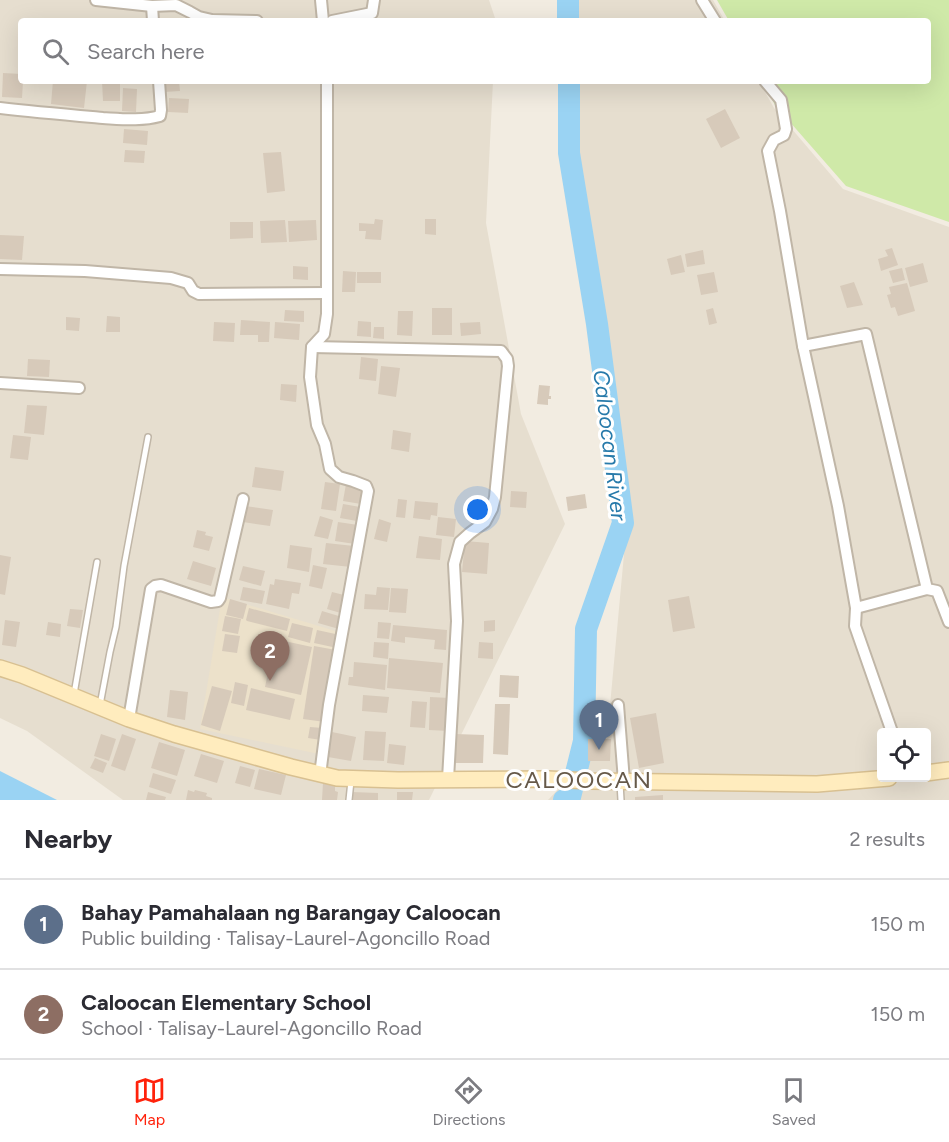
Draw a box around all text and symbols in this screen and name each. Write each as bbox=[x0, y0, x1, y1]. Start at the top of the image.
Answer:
search box bbox=[18, 18, 931, 84]
icon: search bbox=[39, 35, 72, 68]
text: Search here bbox=[87, 38, 205, 65]
water label: Caloocan River bbox=[587, 368, 633, 523]
your location bbox=[463, 495, 492, 524]
pin: 2 bbox=[250, 632, 290, 681]
pin: 1 bbox=[580, 700, 618, 750]
map controls bbox=[877, 728, 931, 782]
button: locate bbox=[877, 728, 931, 782]
district label: CALOOCAN bbox=[506, 765, 652, 794]
text: Nearby bbox=[24, 823, 112, 855]
text: 2 results bbox=[849, 827, 925, 851]
text: Bahay Pamahalaan ng Barangay Caloocan bbox=[81, 899, 501, 926]
text: 1 bbox=[39, 912, 48, 936]
text: 150 m bbox=[870, 912, 925, 936]
text: Public building · Talisay-Laurel-Agoncillo Road bbox=[81, 926, 491, 950]
text: Caloocan Elementary School bbox=[81, 989, 371, 1016]
text: 2 bbox=[38, 1002, 49, 1026]
text: 150 m bbox=[870, 1002, 925, 1026]
text: School · Talisay-Laurel-Agoncillo Road bbox=[81, 1016, 422, 1040]
tab: Map bbox=[133, 1074, 166, 1129]
tab: Directions bbox=[432, 1074, 505, 1129]
tab: Saved bbox=[772, 1074, 816, 1129]

